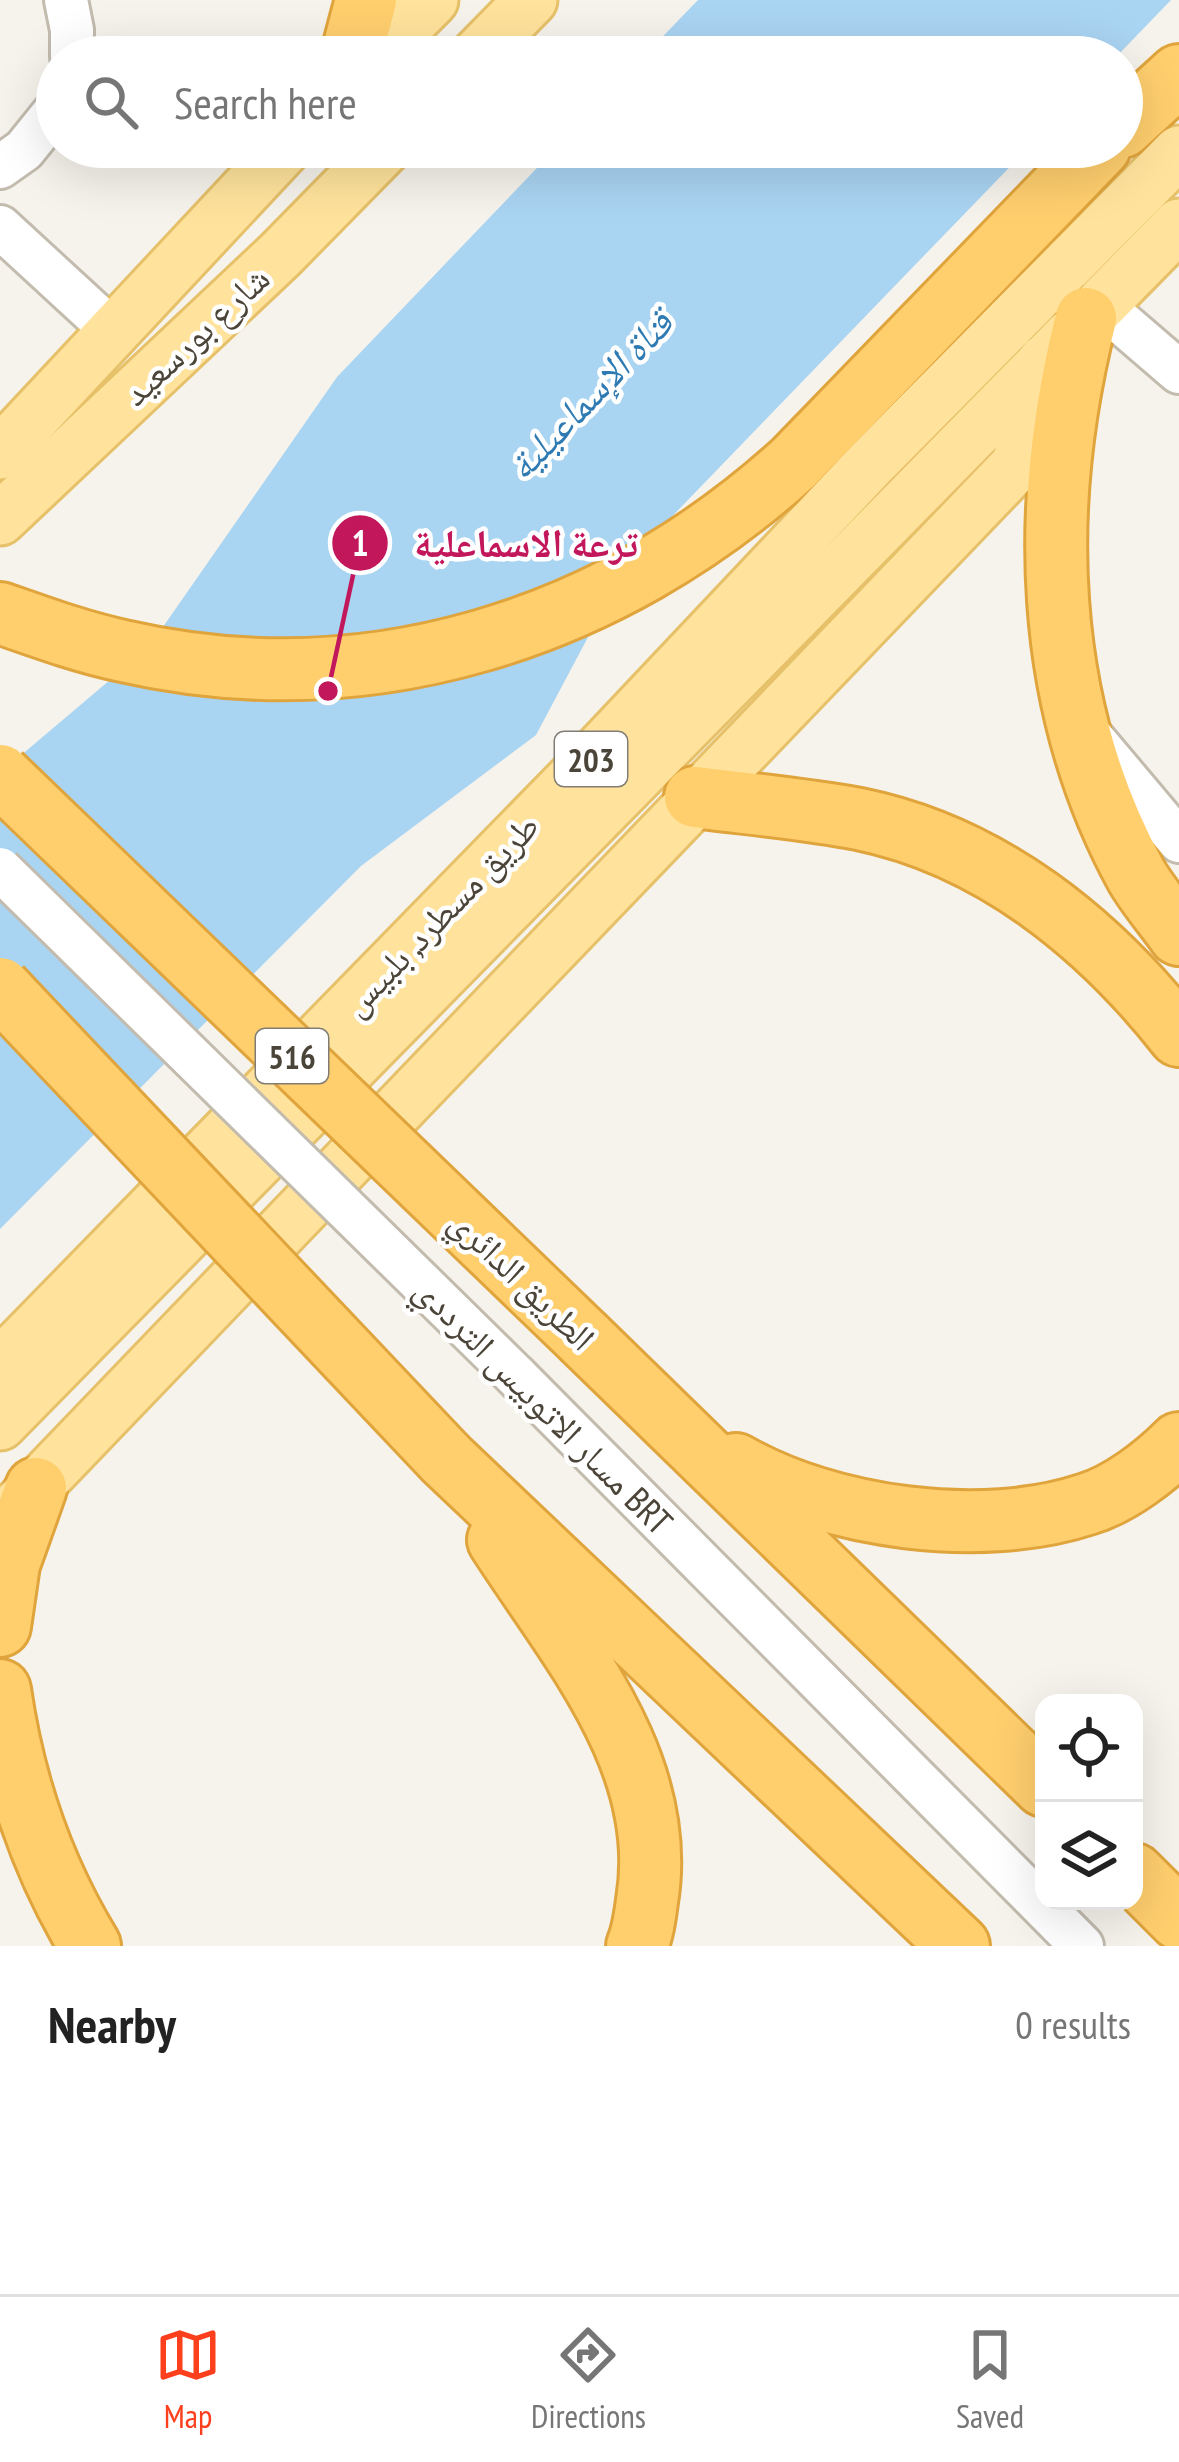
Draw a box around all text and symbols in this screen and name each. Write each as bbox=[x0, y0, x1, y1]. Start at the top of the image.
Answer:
search box bbox=[36, 36, 1143, 168]
icon: search bbox=[78, 69, 144, 135]
text: Search here bbox=[174, 73, 357, 131]
street label: شارع بورسعيد bbox=[111, 255, 279, 415]
water label: قناة الإسماعيلية bbox=[495, 295, 686, 490]
callout: ترعة الاسماعلية bbox=[330, 506, 662, 581]
text: ترعة الاسماعلية bbox=[414, 517, 639, 568]
text: 1 bbox=[351, 519, 369, 566]
road number: 203 bbox=[555, 732, 627, 786]
street label: طريق مسطرد, بلبيس bbox=[331, 803, 549, 1025]
road number: 516 bbox=[256, 1029, 328, 1083]
street label: الطريق الدائري bbox=[436, 1198, 606, 1365]
street label: مسار الاتوبيس الترددي BRT bbox=[401, 1266, 683, 1548]
map controls bbox=[1035, 1694, 1143, 1910]
button: locate bbox=[1035, 1694, 1143, 1802]
button: layers bbox=[1035, 1802, 1143, 1910]
text: Nearby bbox=[48, 1991, 176, 2057]
text: 0 results bbox=[1015, 1999, 1131, 2050]
tab: Map bbox=[155, 2322, 221, 2437]
tab: Directions bbox=[531, 2322, 646, 2437]
tab: Saved bbox=[956, 2322, 1024, 2437]

